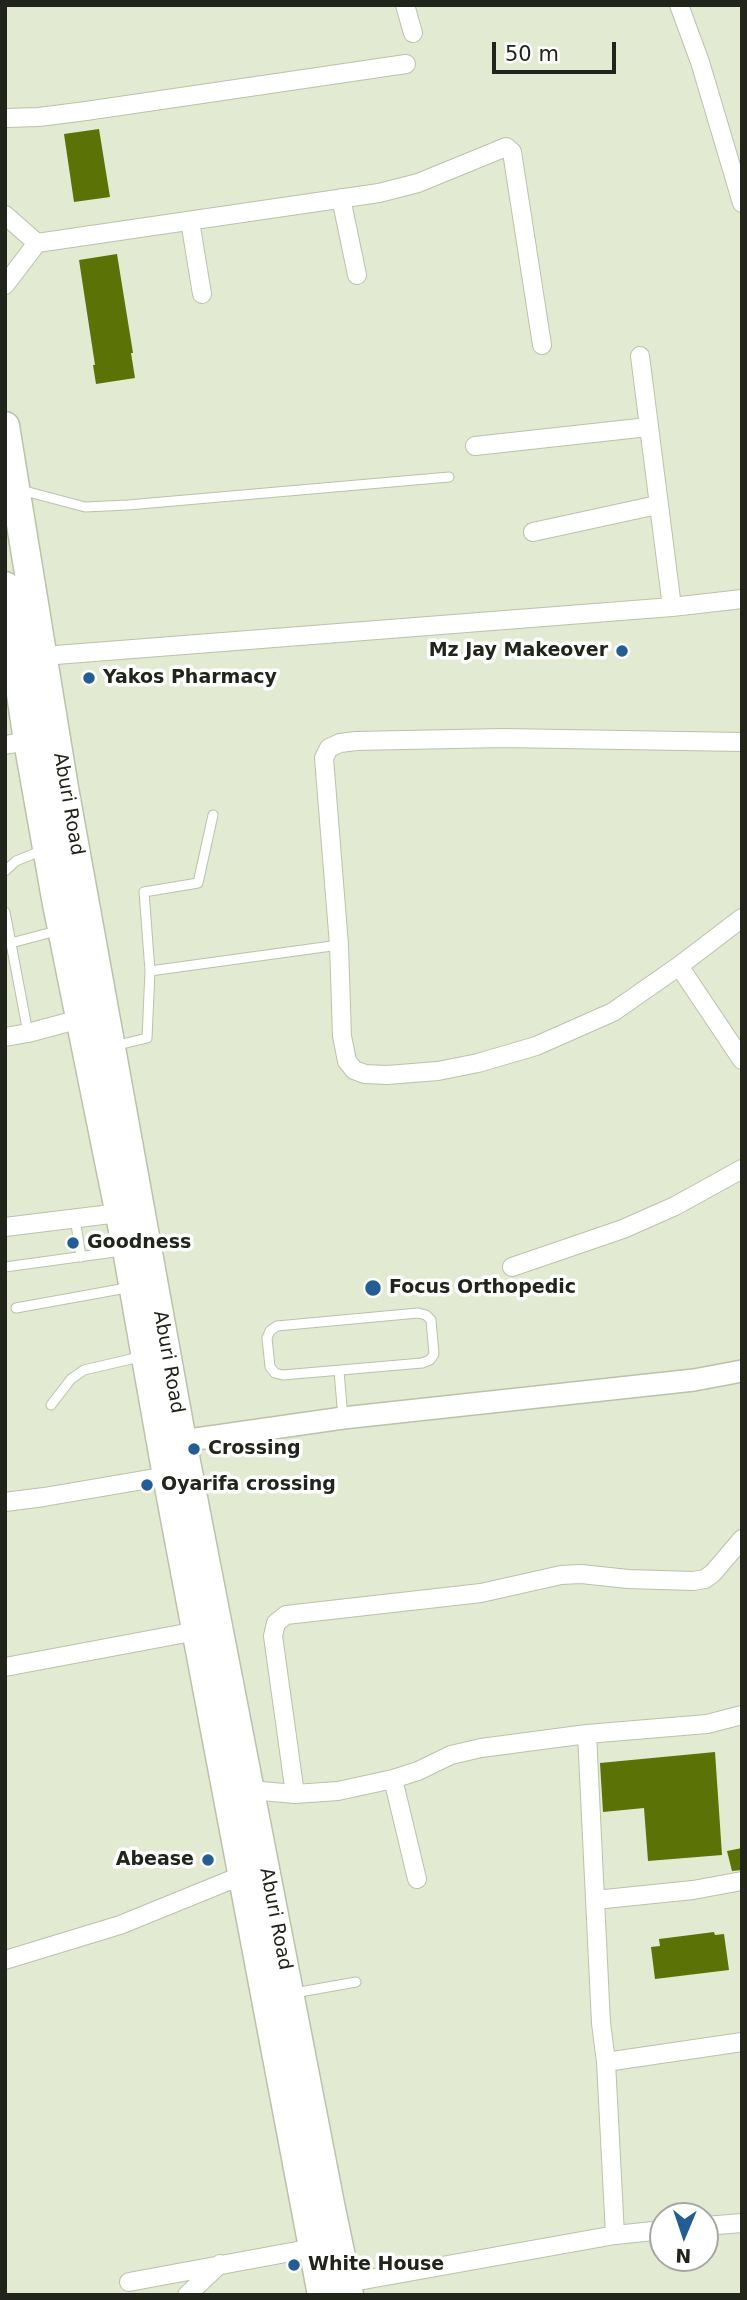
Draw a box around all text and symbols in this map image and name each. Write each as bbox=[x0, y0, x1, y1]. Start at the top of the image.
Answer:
scale bar bbox=[495, 28, 619, 72]
text: 50 m bbox=[505, 42, 559, 66]
place label: Mz Jay Makeover bbox=[429, 640, 608, 662]
marker: Mz Jay Makeover bbox=[614, 643, 630, 659]
place label: Yakos Pharmacy bbox=[103, 667, 277, 689]
marker: Yakos Pharmacy bbox=[81, 670, 97, 686]
street label: Aburi Road bbox=[48, 751, 88, 857]
place label: Goodness bbox=[87, 1232, 191, 1254]
marker: Goodness bbox=[65, 1235, 81, 1251]
place label: Focus Orthopedic bbox=[389, 1277, 576, 1299]
marker: Focus Orthopedic bbox=[363, 1278, 383, 1298]
street label: Aburi Road bbox=[148, 1309, 188, 1415]
place label: Crossing bbox=[208, 1438, 301, 1460]
marker: Crossing bbox=[186, 1441, 202, 1457]
place label: Oyarifa crossing bbox=[161, 1474, 336, 1496]
marker: Oyarifa crossing bbox=[139, 1477, 155, 1493]
place label: Abease bbox=[116, 1849, 194, 1871]
marker: Abease bbox=[200, 1852, 216, 1868]
street label: Aburi Road bbox=[254, 1866, 296, 1972]
north arrow bbox=[649, 2202, 719, 2272]
text: N bbox=[675, 2245, 692, 2267]
place label: White House bbox=[308, 2254, 444, 2276]
marker: White House bbox=[286, 2257, 302, 2273]

